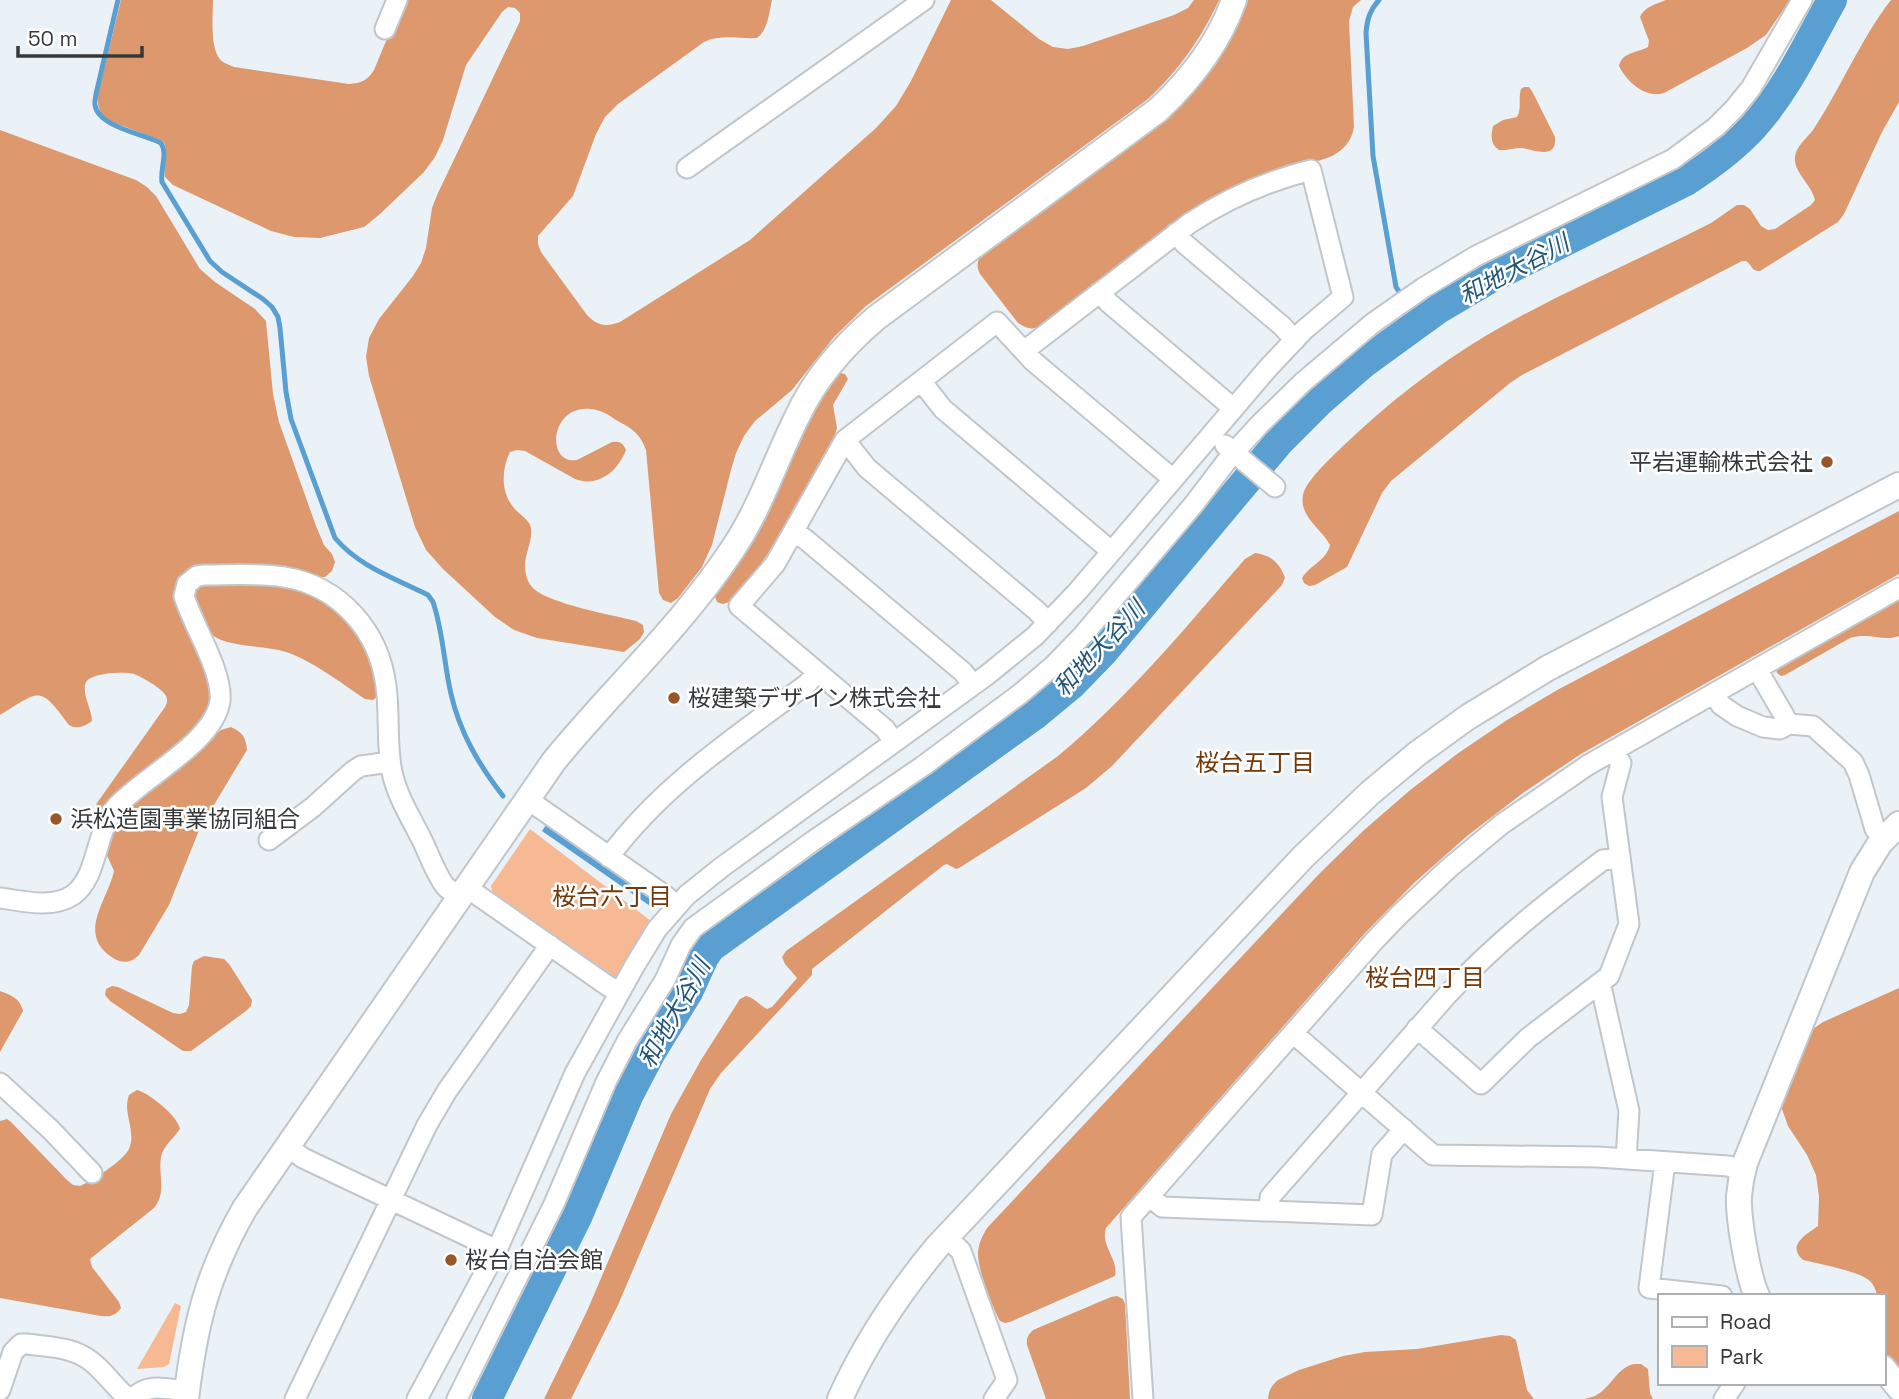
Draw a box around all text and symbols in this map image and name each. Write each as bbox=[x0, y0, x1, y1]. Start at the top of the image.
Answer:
scale bar bbox=[18, 14, 142, 58]
text: 50 m bbox=[28, 25, 78, 52]
water label: 和地大谷川 bbox=[1454, 226, 1577, 311]
place label: 平岩運輸株式会社 bbox=[1629, 447, 1813, 477]
marker: 平岩運輸株式会社 bbox=[1819, 454, 1835, 470]
water label: 和地大谷川 bbox=[1047, 591, 1153, 702]
place label: 桜建築デザイン株式会社 bbox=[688, 683, 941, 713]
marker: 桜建築デザイン株式会社 bbox=[666, 690, 682, 706]
district label: 桜台五丁目 bbox=[1195, 747, 1315, 778]
place label: 浜松造園事業協同組合 bbox=[70, 804, 300, 834]
marker: 浜松造園事業協同組合 bbox=[48, 811, 64, 827]
district label: 桜台六丁目 bbox=[552, 881, 672, 912]
water label: 和地大谷川 bbox=[631, 950, 718, 1073]
district label: 桜台四丁目 bbox=[1365, 962, 1485, 993]
place label: 桜台自治会館 bbox=[465, 1245, 603, 1275]
marker: 桜台自治会館 bbox=[443, 1252, 459, 1268]
legend bbox=[1658, 1294, 1885, 1385]
text: Road bbox=[1720, 1308, 1772, 1335]
text: Park bbox=[1720, 1343, 1764, 1370]

